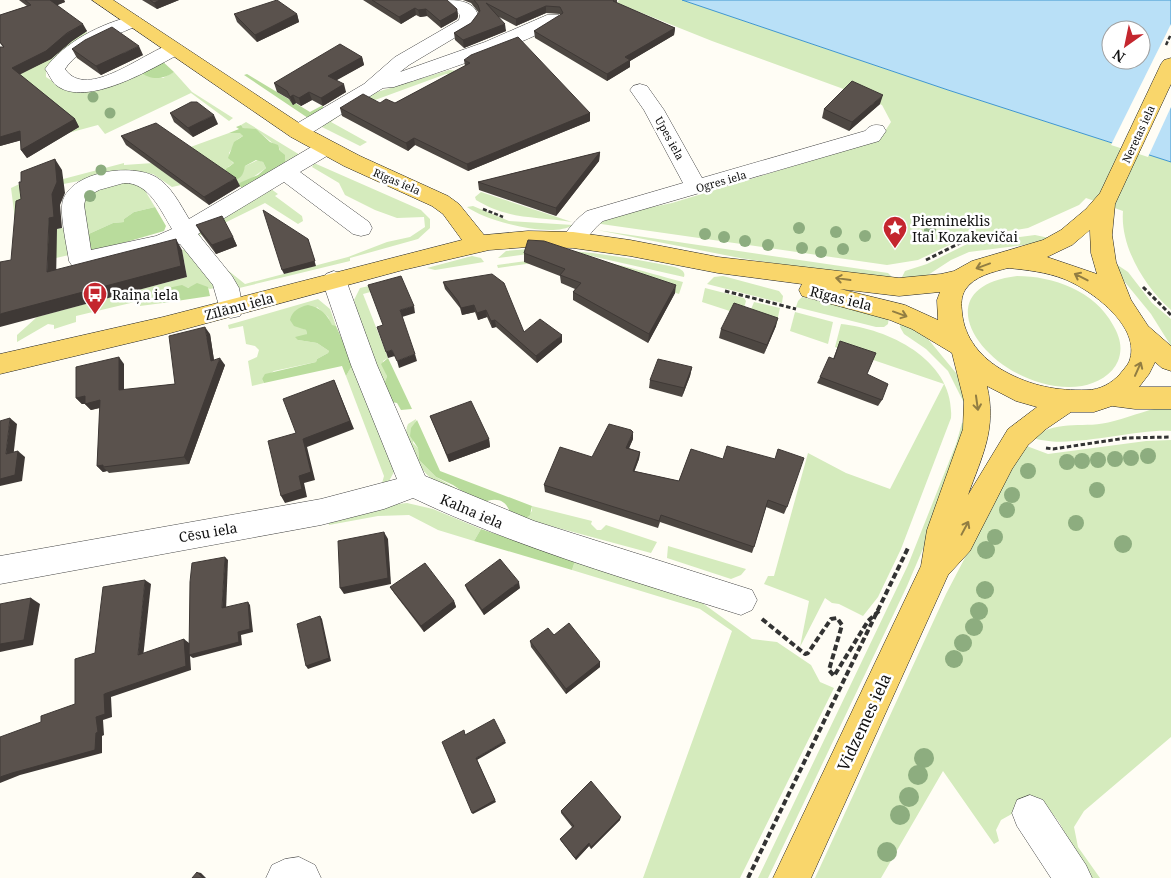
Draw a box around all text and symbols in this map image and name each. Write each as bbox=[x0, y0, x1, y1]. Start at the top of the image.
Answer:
north arrow bbox=[1101, 20, 1151, 70]
text: N bbox=[1109, 45, 1128, 67]
street label: Neretas iela bbox=[1118, 103, 1158, 165]
street label: Upes iela bbox=[652, 114, 688, 162]
street label: Rīgas iela bbox=[371, 164, 423, 198]
street label: Ogres iela bbox=[694, 167, 748, 195]
place label: Piemineklis Itai Kozakevičai bbox=[912, 211, 1018, 246]
place icon: Piemineklis Itai Kozakevičai bbox=[882, 215, 908, 249]
one-way arrow bbox=[976, 262, 991, 271]
one-way arrow bbox=[1074, 272, 1089, 281]
one-way arrow bbox=[835, 274, 851, 284]
bus stop icon: Raiņa iela bbox=[82, 281, 108, 315]
street label: Rīgas iela bbox=[808, 281, 874, 315]
place label: Raiņa iela bbox=[112, 285, 178, 304]
street label: Zīlānu iela bbox=[202, 288, 276, 324]
one-way arrow bbox=[892, 310, 908, 319]
one-way arrow bbox=[1134, 362, 1144, 377]
one-way arrow bbox=[972, 395, 982, 411]
street label: Kalna iela bbox=[438, 489, 507, 533]
street label: Cēsu iela bbox=[177, 517, 239, 546]
one-way arrow bbox=[961, 521, 971, 536]
street label: Vidzemes iela bbox=[832, 670, 896, 774]

